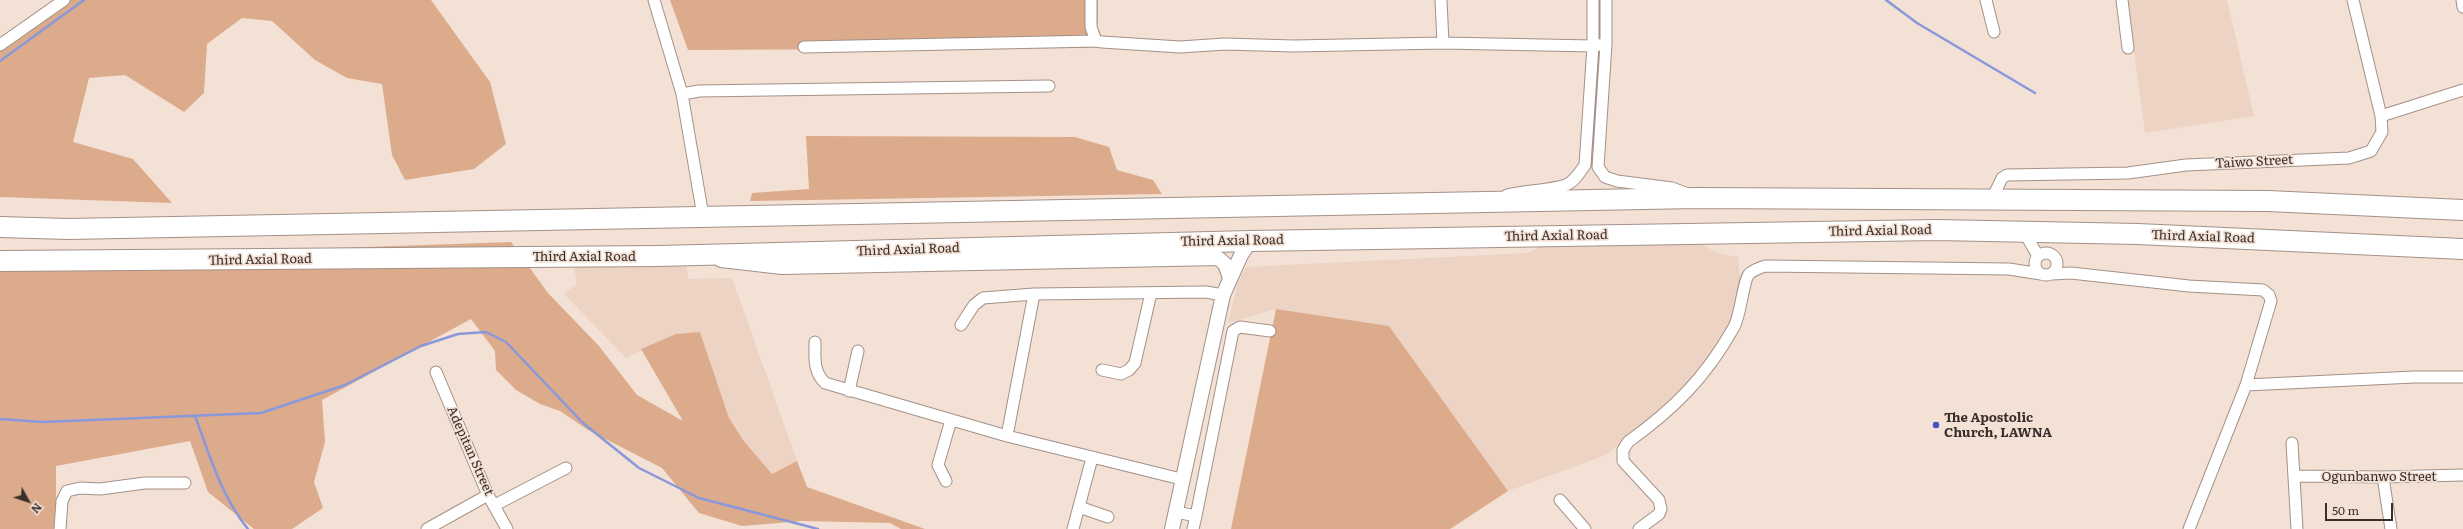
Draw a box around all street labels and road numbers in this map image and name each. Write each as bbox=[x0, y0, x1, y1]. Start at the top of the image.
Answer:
street label: Taiwo Street bbox=[2215, 152, 2293, 172]
street label: Third Axial Road bbox=[1828, 222, 1932, 240]
street label: Third Axial Road bbox=[1504, 227, 1608, 245]
street label: Third Axial Road bbox=[2151, 227, 2255, 247]
street label: Third Axial Road bbox=[1180, 232, 1284, 250]
street label: Third Axial Road bbox=[856, 240, 960, 260]
street label: Third Axial Road bbox=[532, 249, 636, 265]
street label: Third Axial Road bbox=[208, 251, 312, 269]
street label: Adepitan Street bbox=[443, 404, 497, 498]
street label: Ogunbanwo Street bbox=[2322, 469, 2436, 485]

